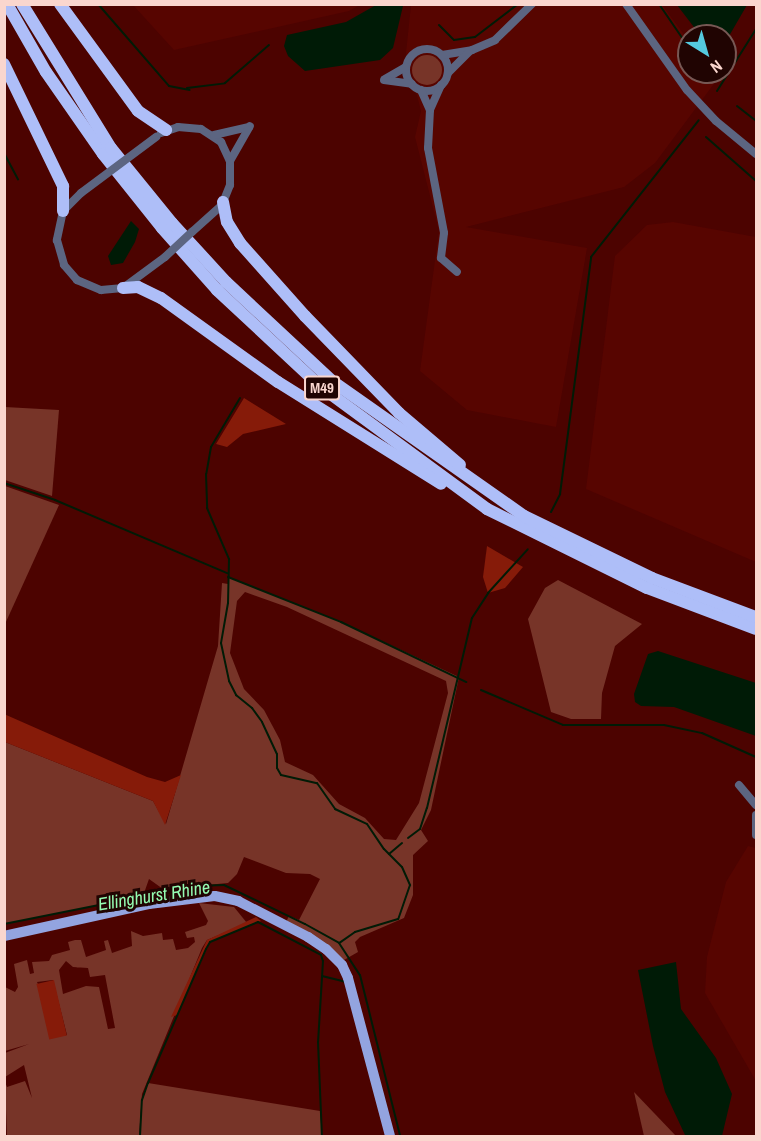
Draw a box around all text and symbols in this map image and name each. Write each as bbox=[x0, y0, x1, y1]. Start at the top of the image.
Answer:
north arrow bbox=[677, 24, 737, 84]
text: N bbox=[706, 55, 727, 78]
road number: M49 bbox=[304, 376, 340, 400]
water label: Ellinghurst Rhine bbox=[96, 876, 212, 916]

